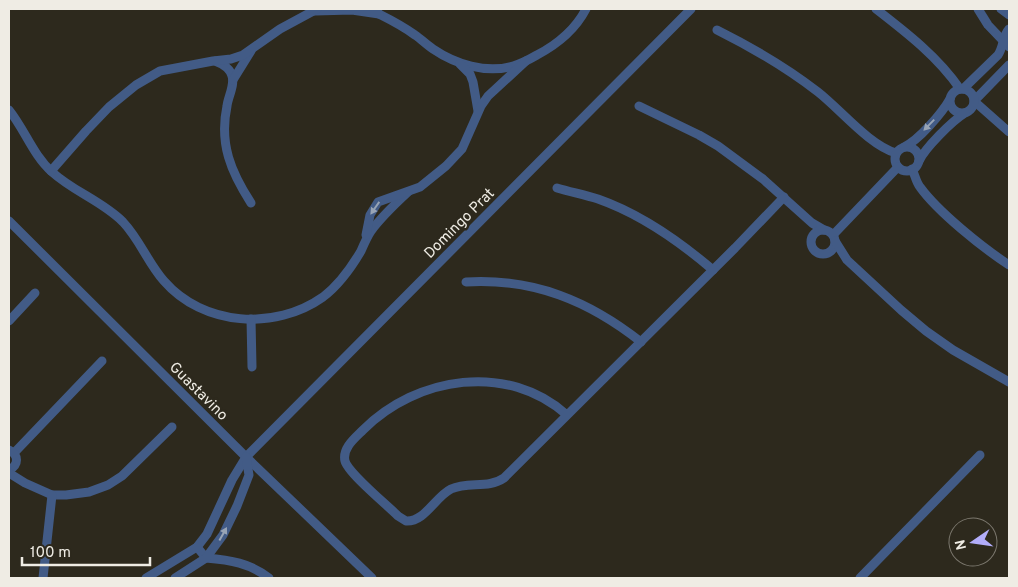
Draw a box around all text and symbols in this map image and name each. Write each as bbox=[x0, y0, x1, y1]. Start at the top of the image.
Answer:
one-way arrow bbox=[923, 118, 935, 130]
street label: Domingo Prat bbox=[421, 185, 499, 263]
one-way arrow bbox=[370, 201, 379, 215]
street label: Guastavino bbox=[165, 359, 231, 425]
north arrow bbox=[948, 517, 998, 567]
one-way arrow bbox=[219, 527, 227, 542]
scale bar bbox=[22, 534, 150, 566]
text: N bbox=[952, 538, 971, 551]
text: 100 m bbox=[30, 544, 71, 563]

